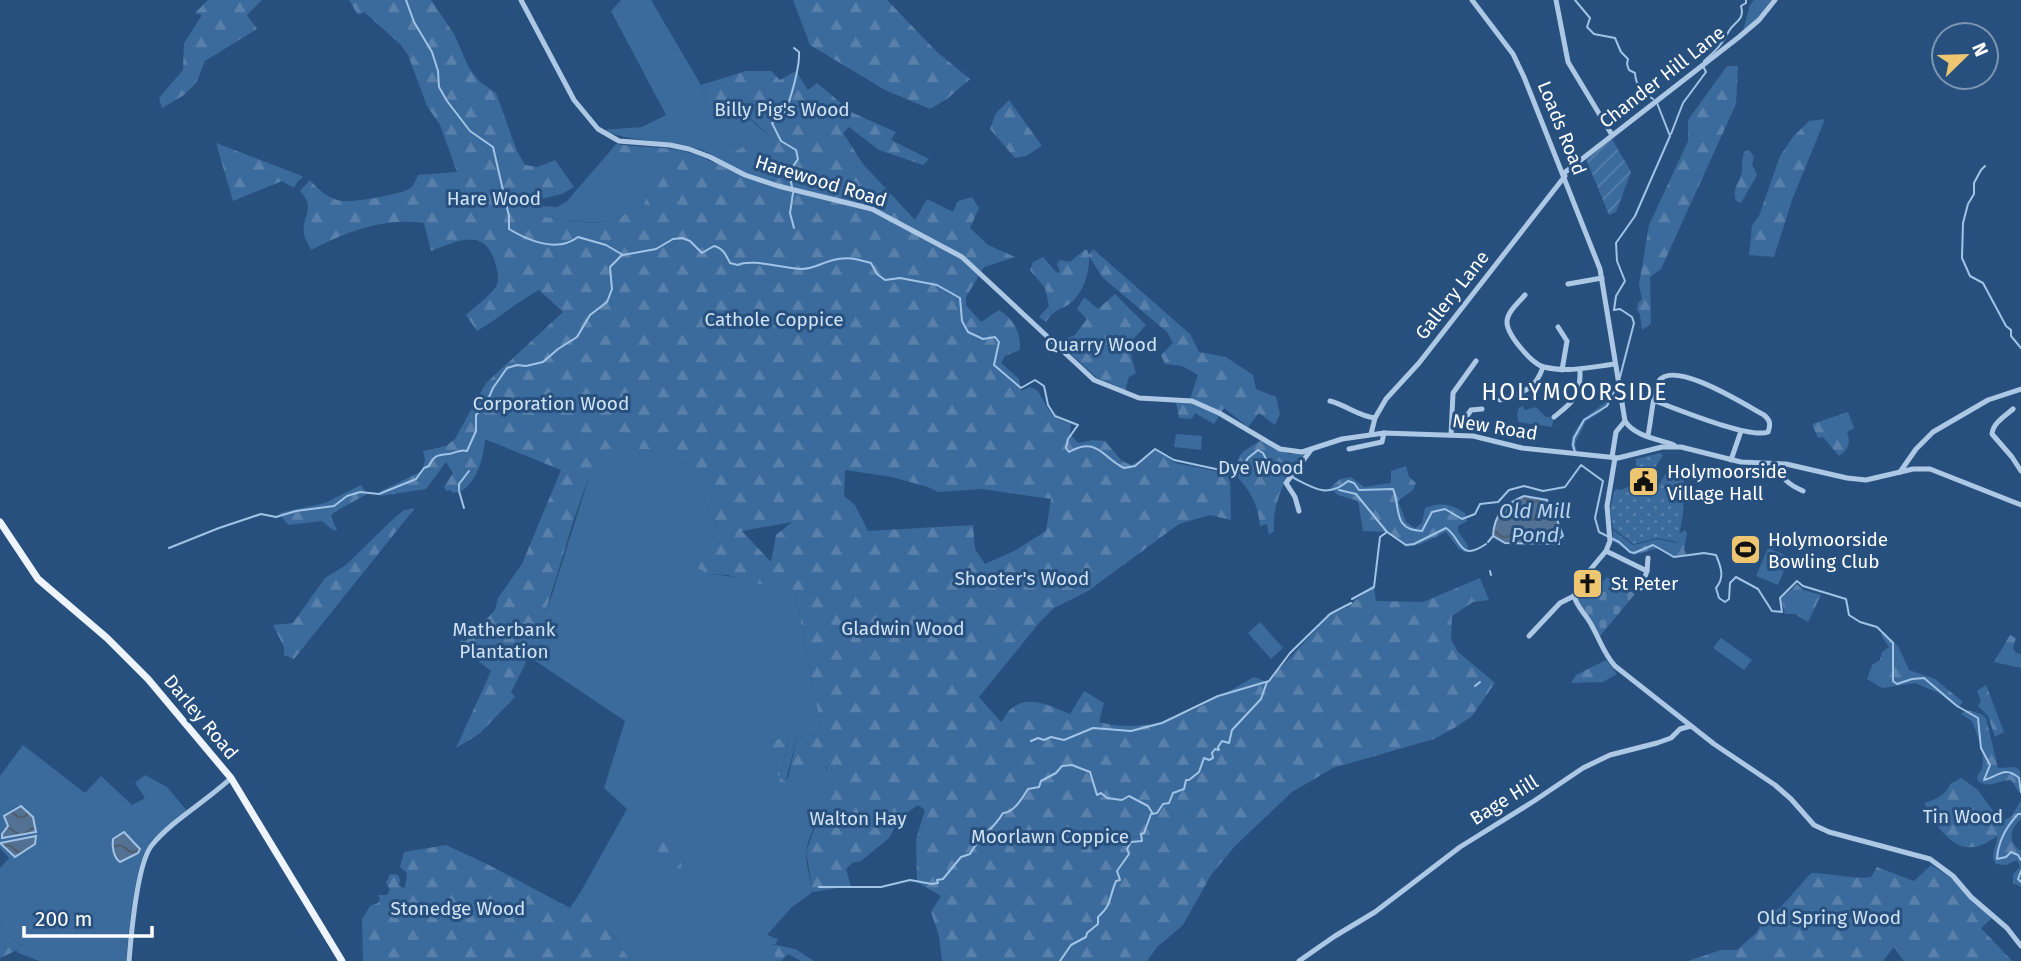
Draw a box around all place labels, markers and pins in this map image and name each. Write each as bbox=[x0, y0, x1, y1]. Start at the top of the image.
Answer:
place label: Holymoorside Village Hall bbox=[1667, 460, 1787, 505]
public building icon: Holymoorside Village Hall bbox=[1627, 465, 1661, 499]
place label: Holymoorside Bowling Club bbox=[1768, 528, 1888, 573]
sports icon: Holymoorside Bowling Club bbox=[1728, 533, 1762, 567]
church icon: St Peter bbox=[1571, 566, 1605, 600]
place label: St Peter bbox=[1611, 572, 1679, 595]

